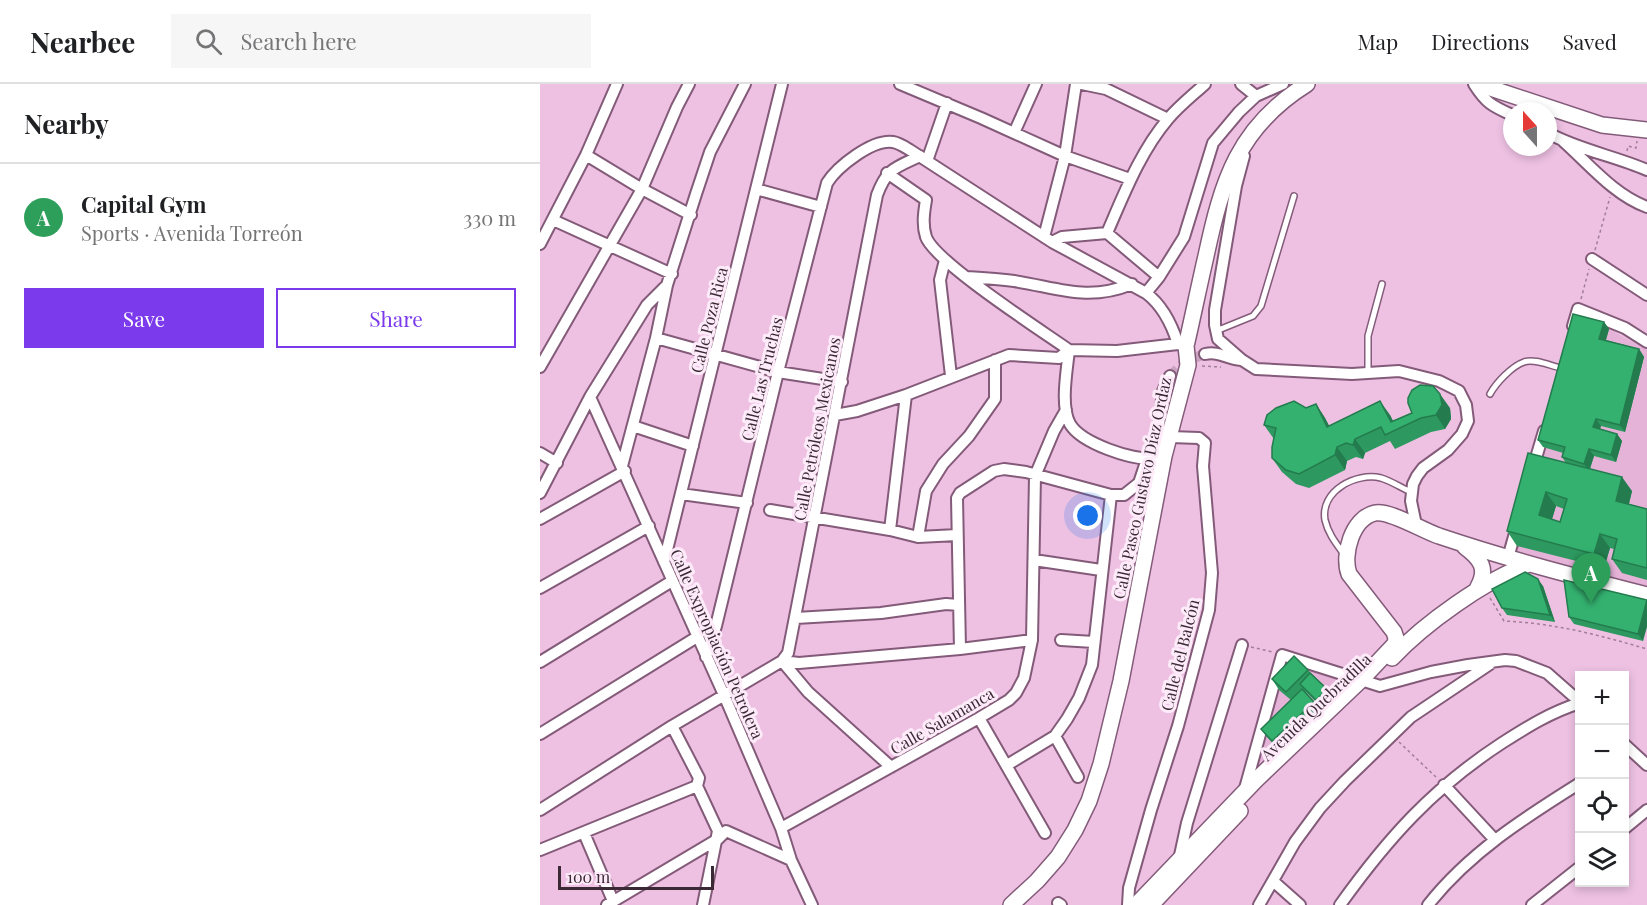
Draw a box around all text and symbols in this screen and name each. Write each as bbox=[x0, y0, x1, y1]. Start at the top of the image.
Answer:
search box bbox=[171, 14, 591, 68]
text: Nearbee bbox=[30, 23, 135, 60]
icon: search bbox=[192, 25, 225, 58]
text: Search here bbox=[240, 26, 357, 56]
text: Map bbox=[1357, 27, 1398, 55]
text: Directions bbox=[1431, 27, 1529, 55]
text: Saved bbox=[1562, 27, 1617, 55]
north arrow bbox=[1503, 102, 1557, 156]
text: Nearby bbox=[24, 106, 109, 141]
text: Capital Gym bbox=[81, 189, 206, 219]
text: A bbox=[37, 204, 50, 231]
text: 330 m bbox=[463, 204, 516, 231]
text: Sports · Avenida Torreón bbox=[81, 219, 303, 246]
street label: Calle Poza Rica bbox=[685, 265, 732, 375]
button: Save bbox=[24, 288, 264, 348]
button: Share bbox=[276, 288, 516, 348]
street label: Calle Las Truchas bbox=[736, 315, 787, 443]
street label: Calle Petróleos Mexicanos bbox=[788, 335, 845, 522]
street label: Calle Paseo Gustavo Díaz Ordaz bbox=[1108, 375, 1175, 601]
your location bbox=[1073, 501, 1102, 530]
street label: Calle Expropiación Petrolera bbox=[666, 546, 769, 742]
pin: A bbox=[1572, 554, 1610, 603]
street label: Calle del Balcón bbox=[1155, 596, 1204, 713]
street label: Avenida Quebradilla bbox=[1255, 648, 1375, 765]
map controls bbox=[1575, 671, 1629, 887]
button: + bbox=[1575, 671, 1629, 725]
street label: Calle Salamanca bbox=[886, 682, 998, 759]
button: − bbox=[1575, 725, 1629, 779]
button: locate bbox=[1575, 779, 1629, 833]
button: layers bbox=[1575, 833, 1629, 887]
scale bar bbox=[558, 863, 714, 890]
text: 100 m bbox=[567, 866, 610, 887]

